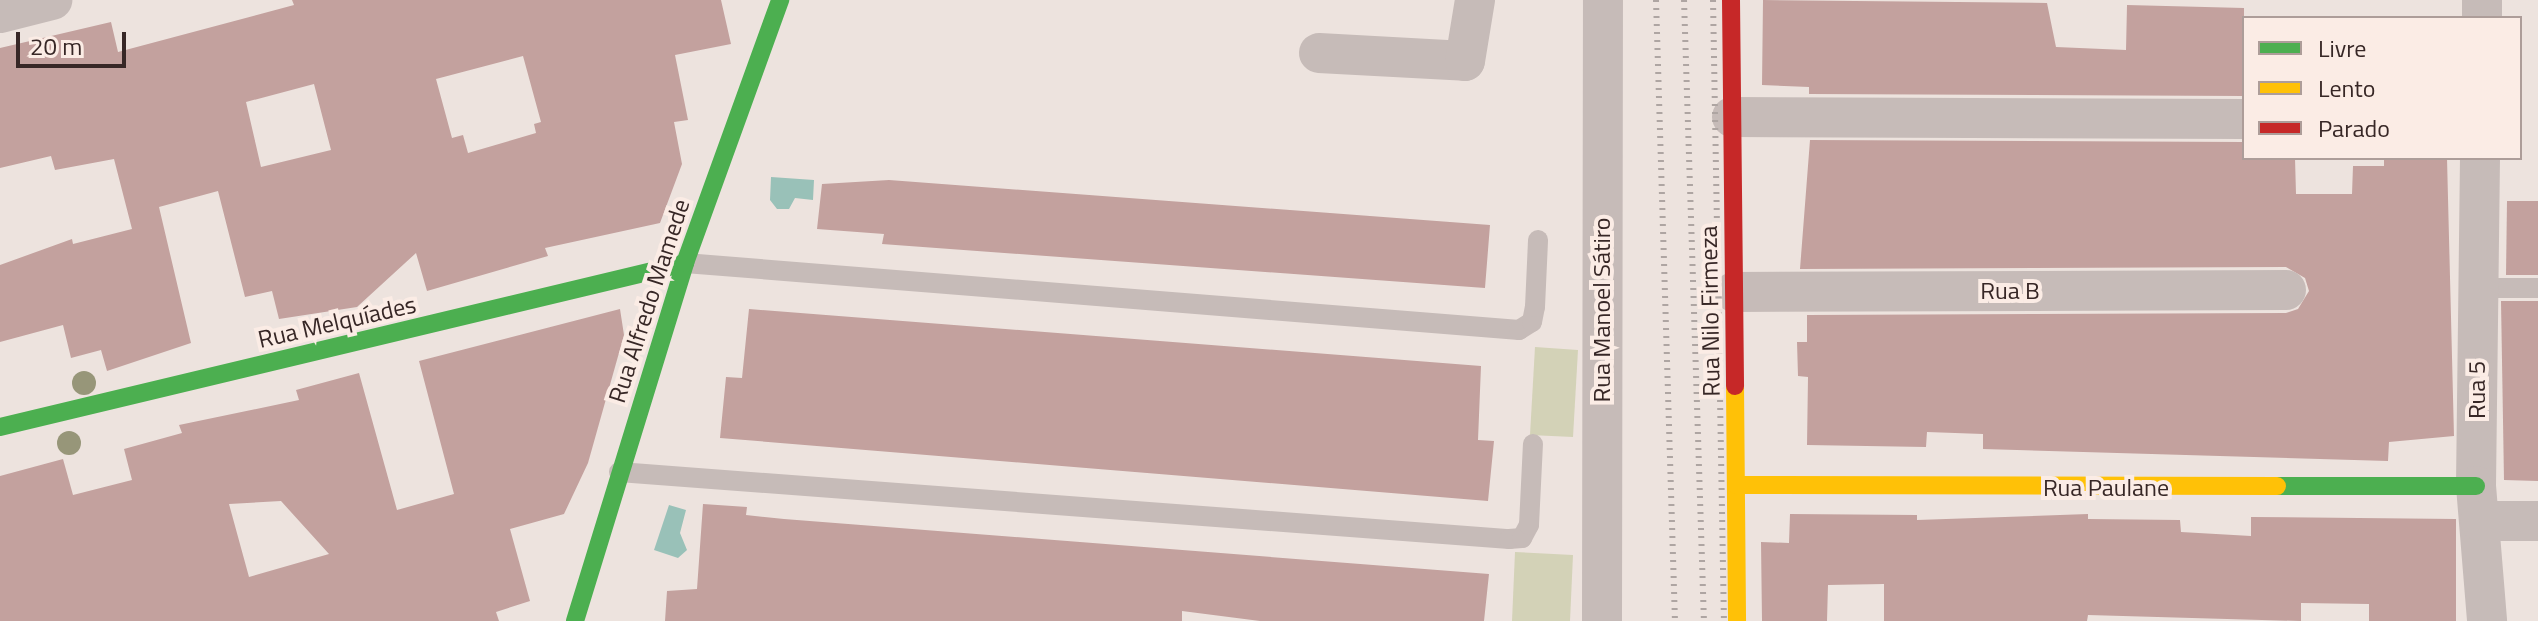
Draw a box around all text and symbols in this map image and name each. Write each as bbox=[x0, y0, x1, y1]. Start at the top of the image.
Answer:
scale bar bbox=[20, 16, 130, 66]
legend bbox=[2242, 16, 2522, 160]
text: 20 m bbox=[30, 28, 82, 64]
text: Livre bbox=[2318, 30, 2366, 66]
text: Lento bbox=[2318, 70, 2375, 106]
text: Parado bbox=[2318, 110, 2390, 146]
street label: Rua Alfredo Mamede bbox=[602, 195, 696, 407]
street label: Rua Manoel Sátiro bbox=[1588, 218, 1616, 402]
street label: Rua Nilo Firmeza bbox=[1694, 225, 1726, 397]
street label: Rua B bbox=[1980, 277, 2040, 305]
street label: Rua Melquíades bbox=[255, 290, 419, 354]
street label: Rua 5 bbox=[2463, 361, 2491, 419]
street label: Rua Paulane bbox=[2043, 474, 2169, 502]

